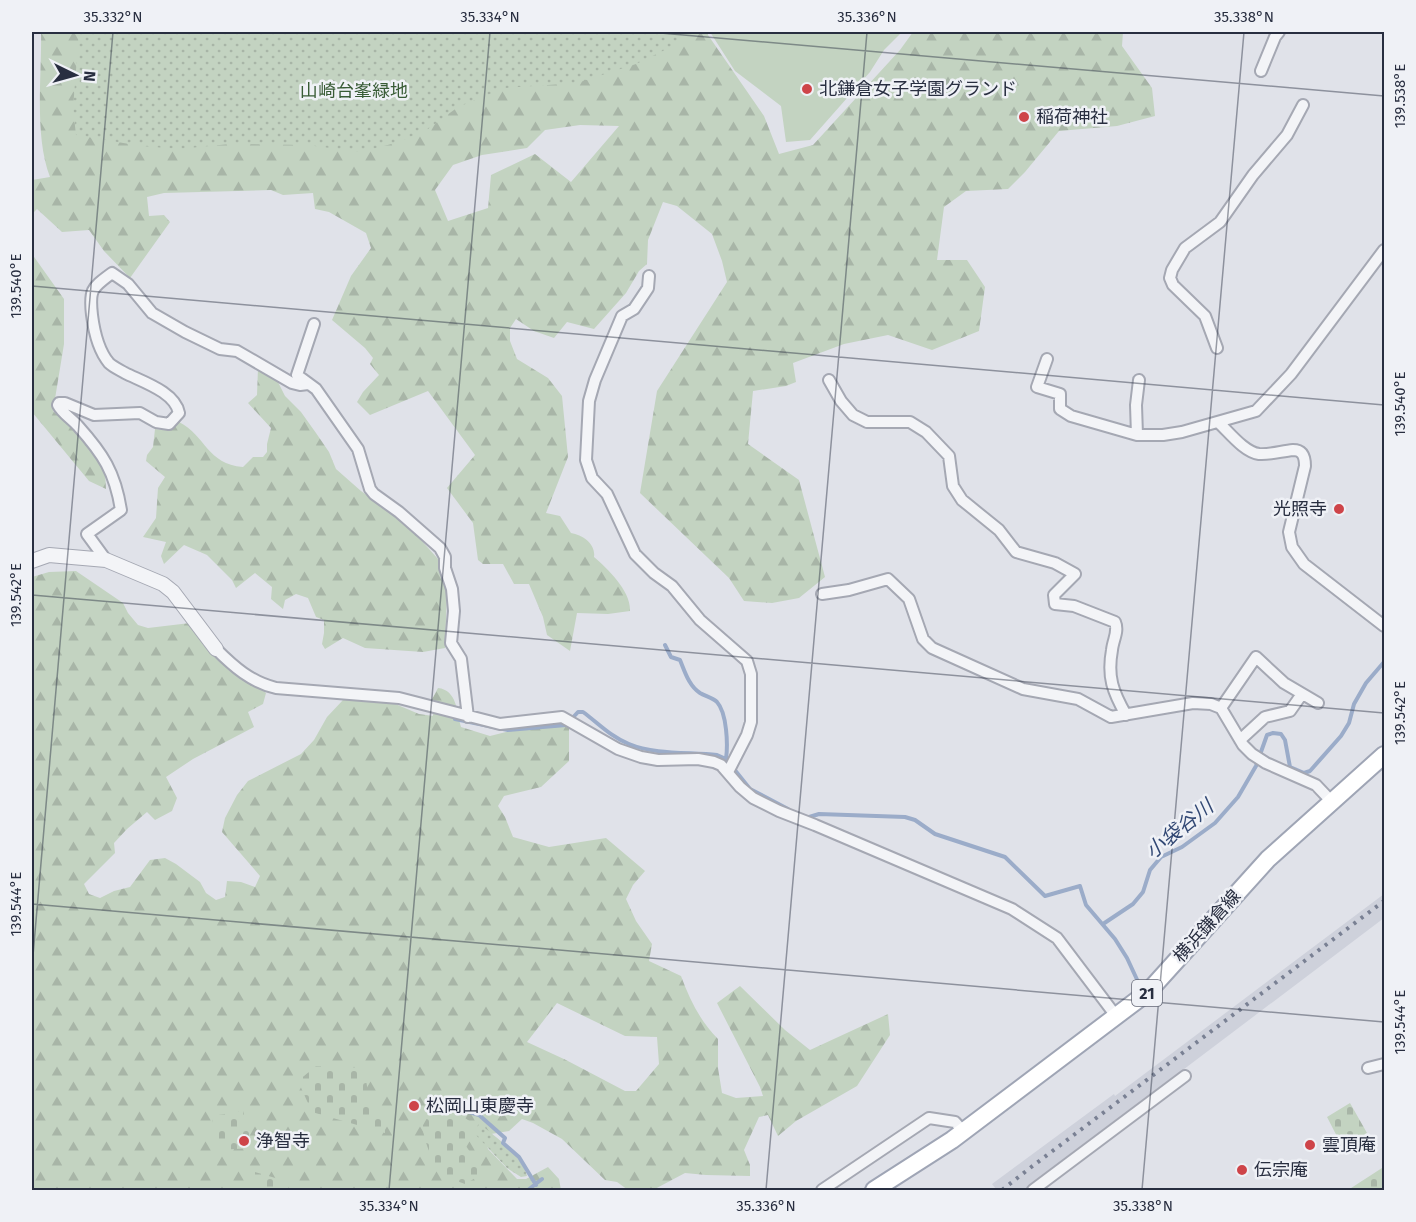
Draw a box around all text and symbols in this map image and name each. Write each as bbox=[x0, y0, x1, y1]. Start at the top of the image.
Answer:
text: 35.332°N bbox=[83, 8, 143, 26]
text: 35.334°N bbox=[460, 8, 520, 26]
text: 35.336°N bbox=[837, 8, 897, 26]
text: 35.338°N bbox=[1214, 8, 1274, 26]
north arrow bbox=[45, 45, 105, 105]
text: 139.538°E bbox=[1391, 64, 1409, 128]
text: N bbox=[80, 70, 99, 82]
place label: 北鎌倉女子学園グランド bbox=[819, 78, 1017, 100]
park label: 山崎台峯緑地 bbox=[300, 80, 408, 102]
marker: 北鎌倉女子学園グランド bbox=[800, 82, 814, 96]
place label: 稲荷神社 bbox=[1036, 106, 1108, 128]
marker: 稲荷神社 bbox=[1017, 110, 1031, 124]
text: 139.540°E bbox=[7, 253, 25, 319]
text: 139.540°E bbox=[1391, 371, 1409, 437]
place label: 光照寺 bbox=[1273, 498, 1327, 520]
marker: 光照寺 bbox=[1332, 502, 1346, 516]
text: 139.542°E bbox=[7, 563, 25, 627]
text: 139.542°E bbox=[1391, 681, 1409, 745]
water label: 小袋谷川 bbox=[1140, 793, 1219, 863]
text: 139.544°E bbox=[7, 872, 25, 936]
street label: 横浜鎌倉線 bbox=[1169, 885, 1245, 967]
road number: 21 bbox=[1132, 980, 1162, 1006]
text: 139.544°E bbox=[1391, 990, 1409, 1054]
place label: 松岡山東慶寺 bbox=[426, 1095, 534, 1117]
marker: 松岡山東慶寺 bbox=[407, 1099, 421, 1113]
place label: 浄智寺 bbox=[256, 1130, 310, 1152]
marker: 浄智寺 bbox=[237, 1134, 251, 1148]
place label: 雲頂庵 bbox=[1322, 1134, 1376, 1156]
marker: 雲頂庵 bbox=[1303, 1138, 1317, 1152]
place label: 伝宗庵 bbox=[1254, 1159, 1308, 1181]
marker: 伝宗庵 bbox=[1235, 1163, 1249, 1177]
text: 35.334°N bbox=[359, 1197, 419, 1215]
text: 35.336°N bbox=[736, 1197, 796, 1215]
text: 35.338°N bbox=[1113, 1197, 1173, 1215]

